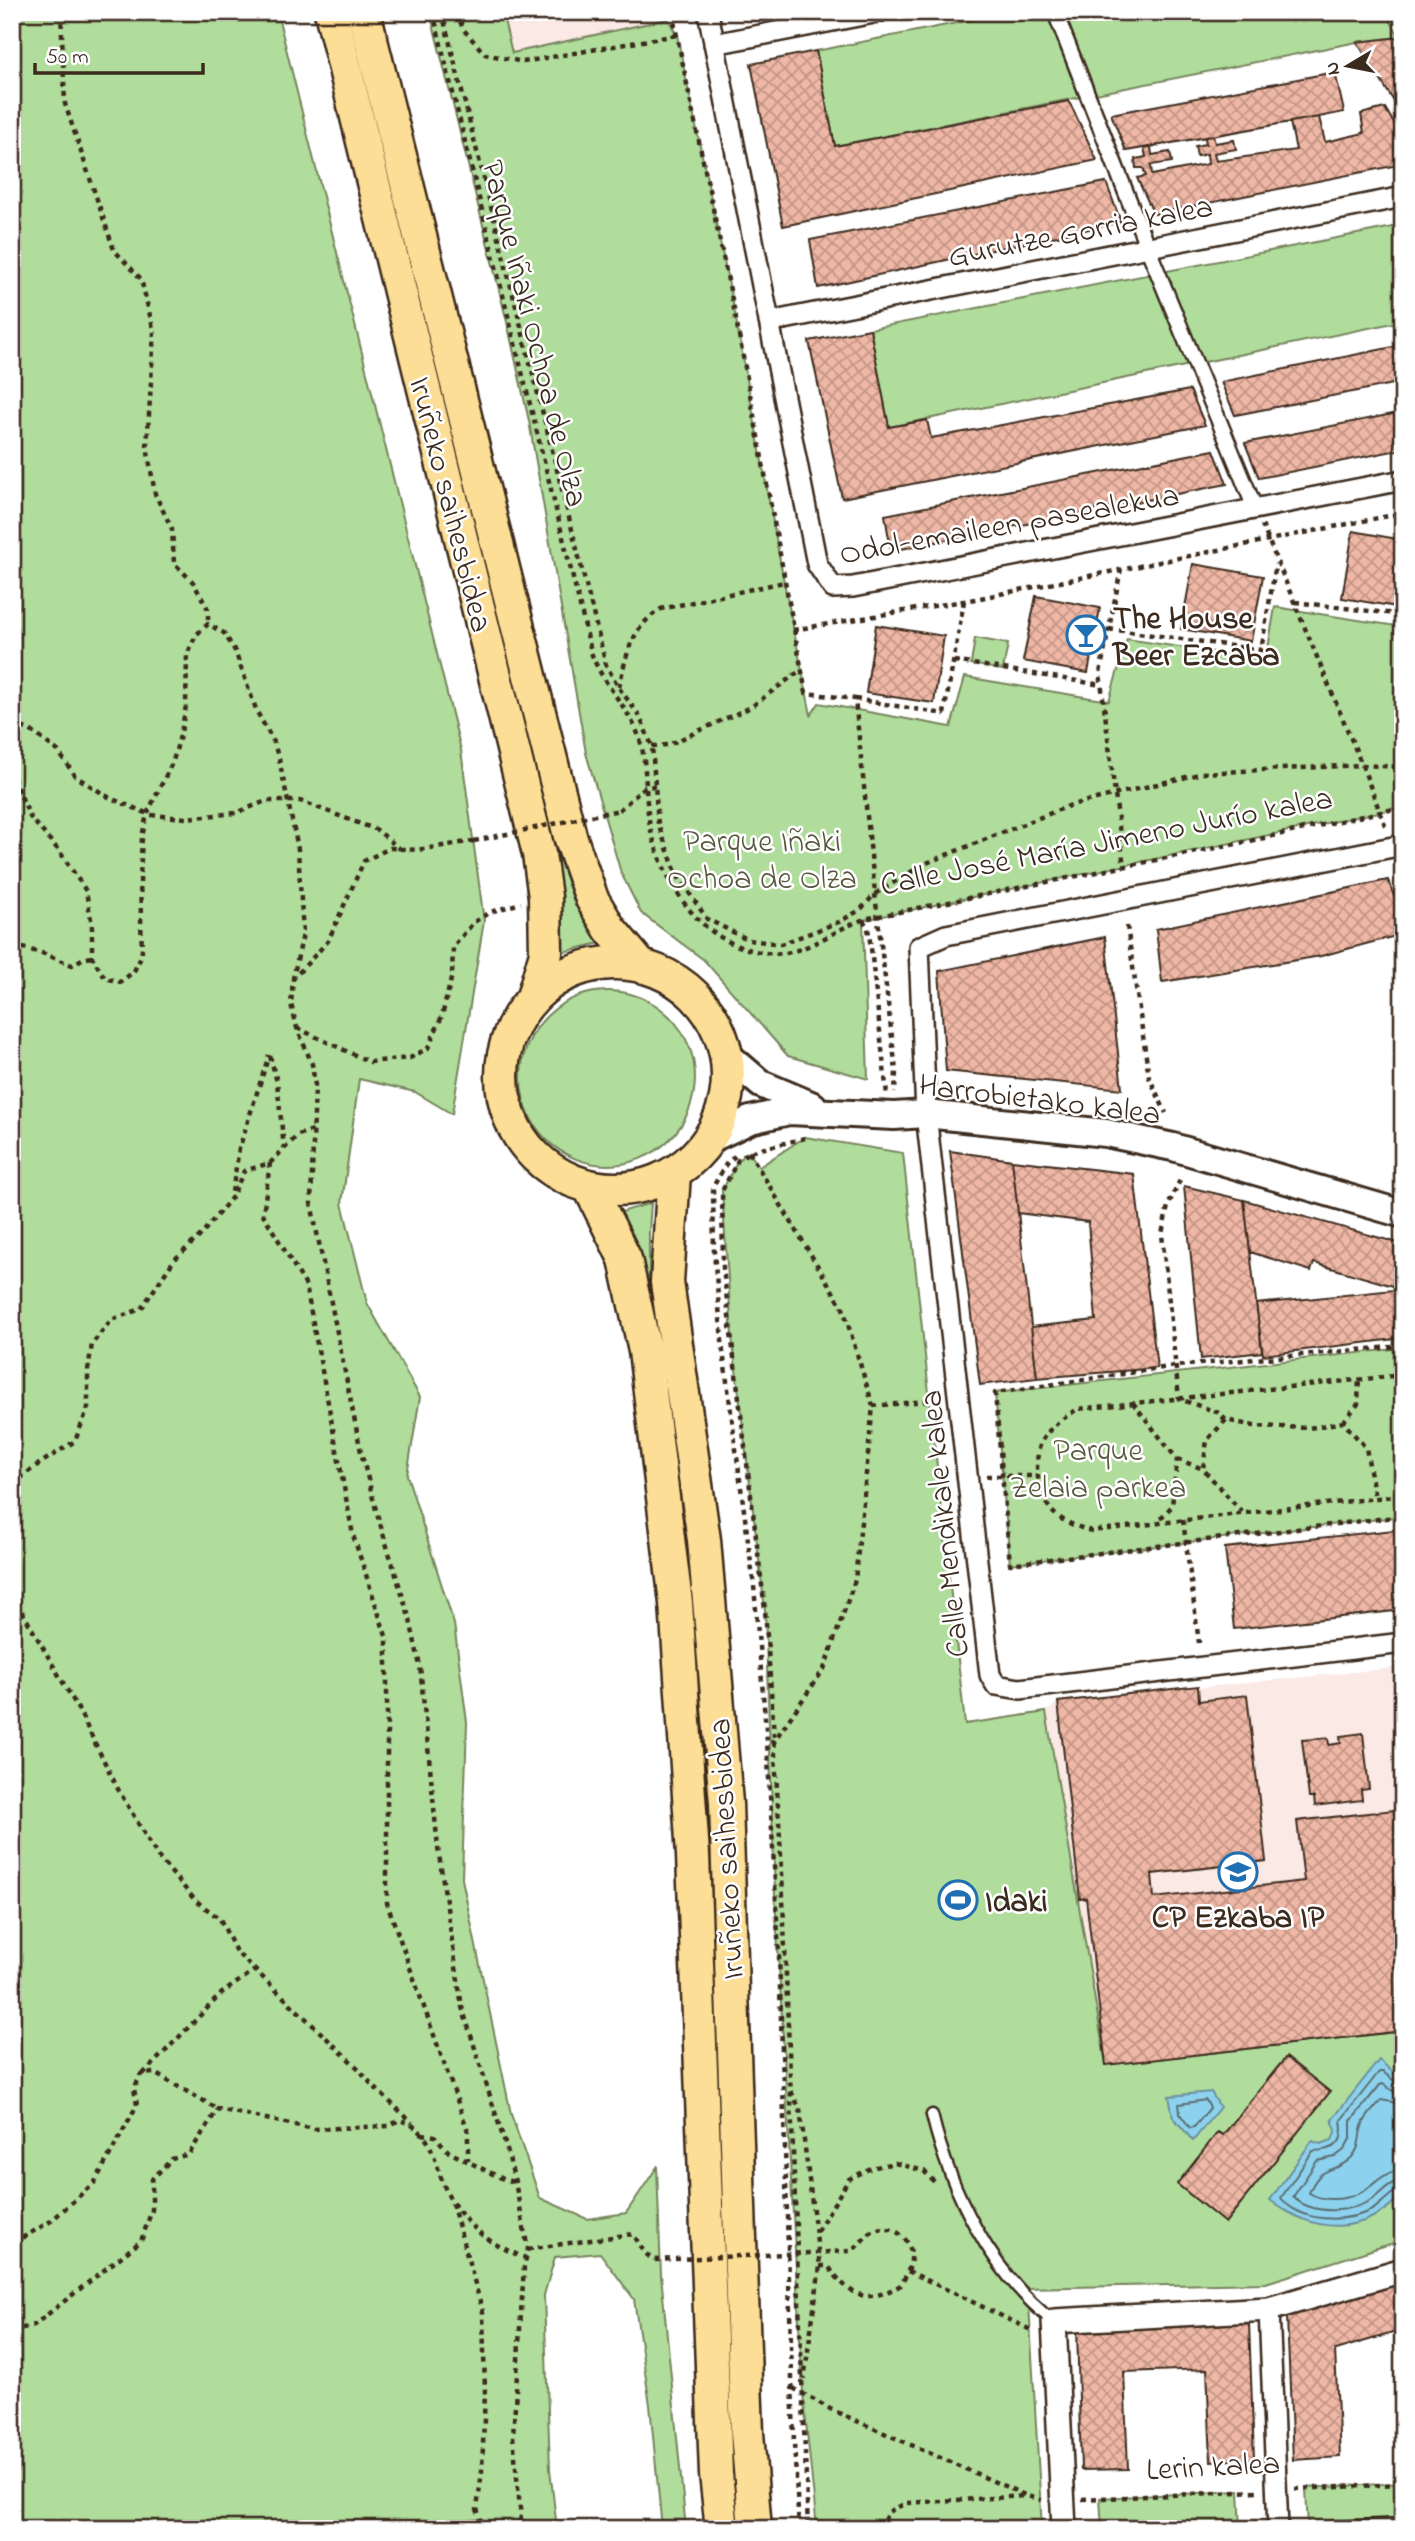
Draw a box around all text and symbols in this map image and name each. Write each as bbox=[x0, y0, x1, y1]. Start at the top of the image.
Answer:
scale bar bbox=[35, 32, 203, 76]
north arrow bbox=[1314, 32, 1384, 102]
text: 50 m bbox=[46, 43, 89, 73]
text: N bbox=[1319, 60, 1348, 77]
street label: Parque Iñaki Ochoa de Olza bbox=[467, 156, 598, 512]
street label: Gurutze Gorria kalea bbox=[944, 185, 1217, 282]
street label: Iruñeko saihesbidea bbox=[394, 372, 503, 638]
street label: Odol-emaileen pasealekua bbox=[836, 473, 1183, 579]
place label: The House Beer Ezcaba bbox=[1111, 597, 1280, 681]
bar icon: The House Beer Ezcaba bbox=[1065, 614, 1107, 656]
street label: Calle José María Jimeno Jurío kalea bbox=[876, 776, 1337, 910]
park label: Parque Iñaki Ochoa de Olza bbox=[667, 820, 857, 904]
street label: Harrobietako kalea bbox=[916, 1063, 1163, 1140]
street label: Calle Mendikale kalea bbox=[909, 1388, 984, 1660]
park label: Parque Zelaia parkea bbox=[1010, 1429, 1186, 1513]
street label: Iruñeko saihesbidea bbox=[698, 1717, 759, 1981]
school or university icon: CP Ezkaba IP bbox=[1217, 1851, 1259, 1893]
sports icon: Idaki bbox=[937, 1879, 979, 1921]
place label: Idaki bbox=[985, 1880, 1048, 1927]
place label: CP Ezkaba IP bbox=[1152, 1896, 1325, 1943]
street label: Lerin kalea bbox=[1145, 2442, 1281, 2495]

